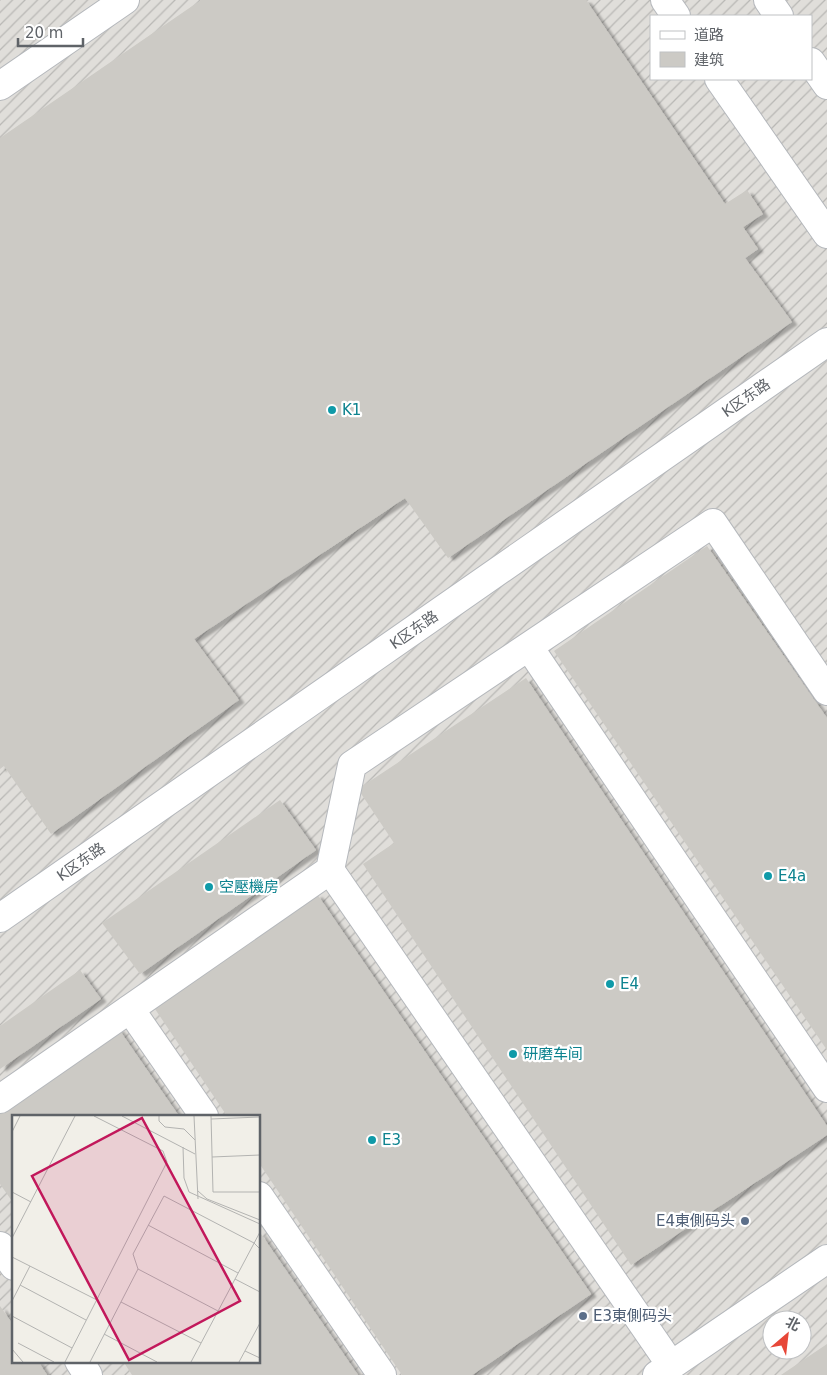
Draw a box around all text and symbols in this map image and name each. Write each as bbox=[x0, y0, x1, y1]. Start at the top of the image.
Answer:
scale bar bbox=[18, 15, 82, 47]
legend bbox=[650, 15, 812, 80]
text: 20 m bbox=[25, 24, 63, 42]
text: 道路 bbox=[694, 26, 724, 44]
text: 建筑 bbox=[694, 51, 724, 69]
street label: K区东路 bbox=[718, 375, 774, 421]
place label: K1 bbox=[342, 401, 361, 419]
marker: K1 bbox=[326, 404, 338, 416]
street label: K区东路 bbox=[386, 607, 442, 653]
street label: K区东路 bbox=[53, 839, 109, 885]
place label: E4a bbox=[778, 867, 806, 885]
marker: E4a bbox=[762, 870, 774, 882]
place label: 空壓機房 bbox=[219, 878, 279, 896]
marker: 空壓機房 bbox=[203, 881, 215, 893]
place label: E4 bbox=[620, 975, 639, 993]
marker: E4 bbox=[604, 978, 616, 990]
place label: 研磨车间 bbox=[523, 1045, 583, 1063]
marker: 研磨车间 bbox=[507, 1048, 519, 1060]
inset map bbox=[12, 1115, 260, 1362]
place label: E3 bbox=[382, 1131, 401, 1149]
marker: E3 bbox=[366, 1134, 378, 1146]
place label: E4東側码头 bbox=[656, 1212, 735, 1230]
marker: E4東側码头 bbox=[739, 1215, 751, 1227]
place label: E3東側码头 bbox=[593, 1307, 672, 1325]
marker: E3東側码头 bbox=[577, 1310, 589, 1322]
north arrow bbox=[762, 1310, 812, 1360]
text: 北 bbox=[783, 1313, 803, 1334]

